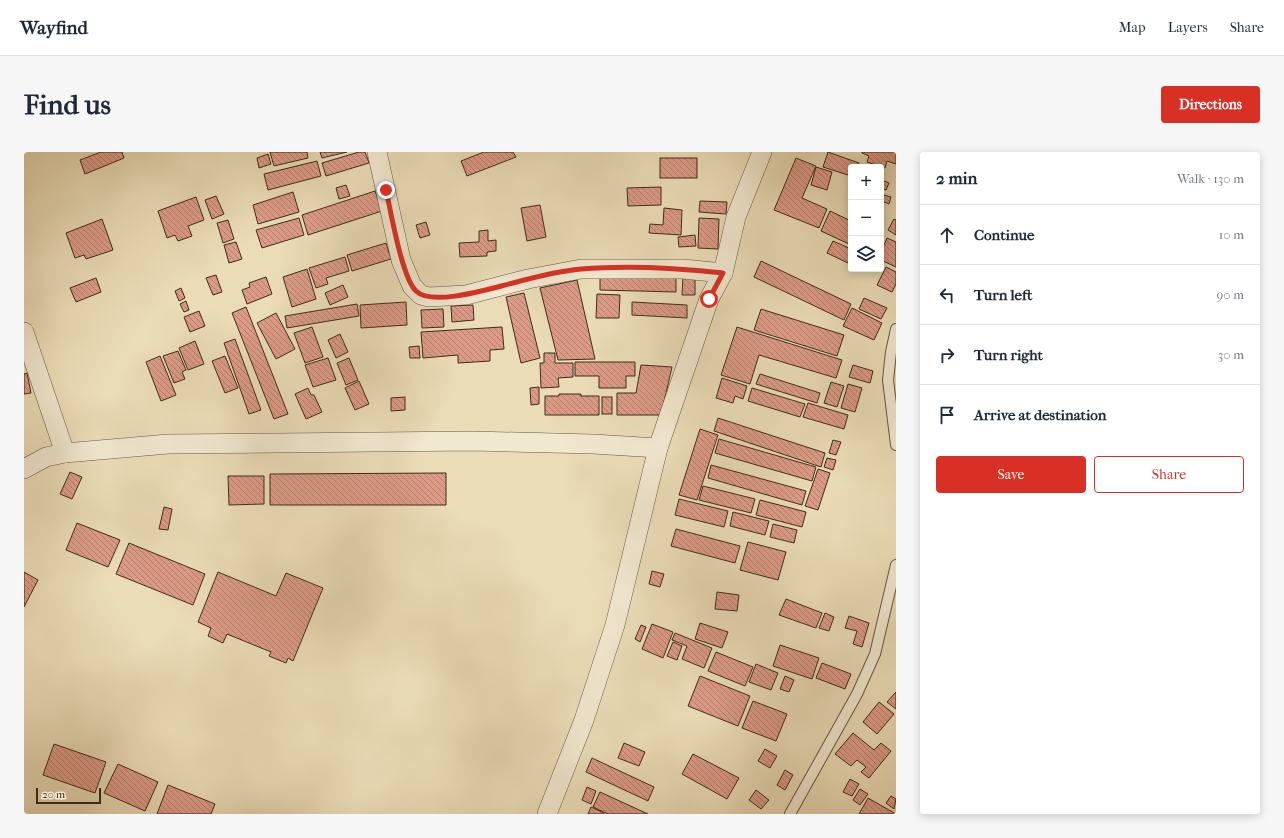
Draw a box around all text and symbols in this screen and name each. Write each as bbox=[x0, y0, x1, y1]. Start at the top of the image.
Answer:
text: Wayfind bbox=[20, 17, 88, 39]
text: Map bbox=[1119, 19, 1146, 36]
text: Layers bbox=[1168, 19, 1208, 36]
text: Share bbox=[1230, 19, 1264, 36]
button: Directions bbox=[1161, 86, 1260, 123]
text: Find us bbox=[24, 88, 111, 121]
map controls bbox=[848, 164, 884, 272]
button: + bbox=[848, 164, 884, 200]
text: 2 min bbox=[936, 168, 977, 188]
text: Walk · 130 m bbox=[1177, 171, 1244, 186]
route end bbox=[377, 181, 395, 199]
button: − bbox=[848, 200, 884, 236]
icon: ahead bbox=[936, 224, 958, 246]
text: Continue bbox=[974, 226, 1034, 244]
text: 10 m bbox=[1219, 227, 1244, 242]
button: layers bbox=[848, 236, 884, 272]
icon: left bbox=[936, 284, 958, 306]
text: Turn left bbox=[974, 286, 1032, 304]
text: 90 m bbox=[1216, 287, 1244, 302]
route start bbox=[700, 290, 718, 308]
icon: right bbox=[936, 344, 958, 366]
text: Turn right bbox=[974, 346, 1043, 364]
text: 30 m bbox=[1218, 347, 1244, 362]
icon: arrive bbox=[936, 404, 958, 426]
text: Arrive at destination bbox=[974, 406, 1106, 424]
button: Save bbox=[936, 456, 1086, 493]
button: Share bbox=[1094, 456, 1244, 493]
scale bar bbox=[36, 786, 101, 805]
text: 20 m bbox=[42, 788, 65, 801]

